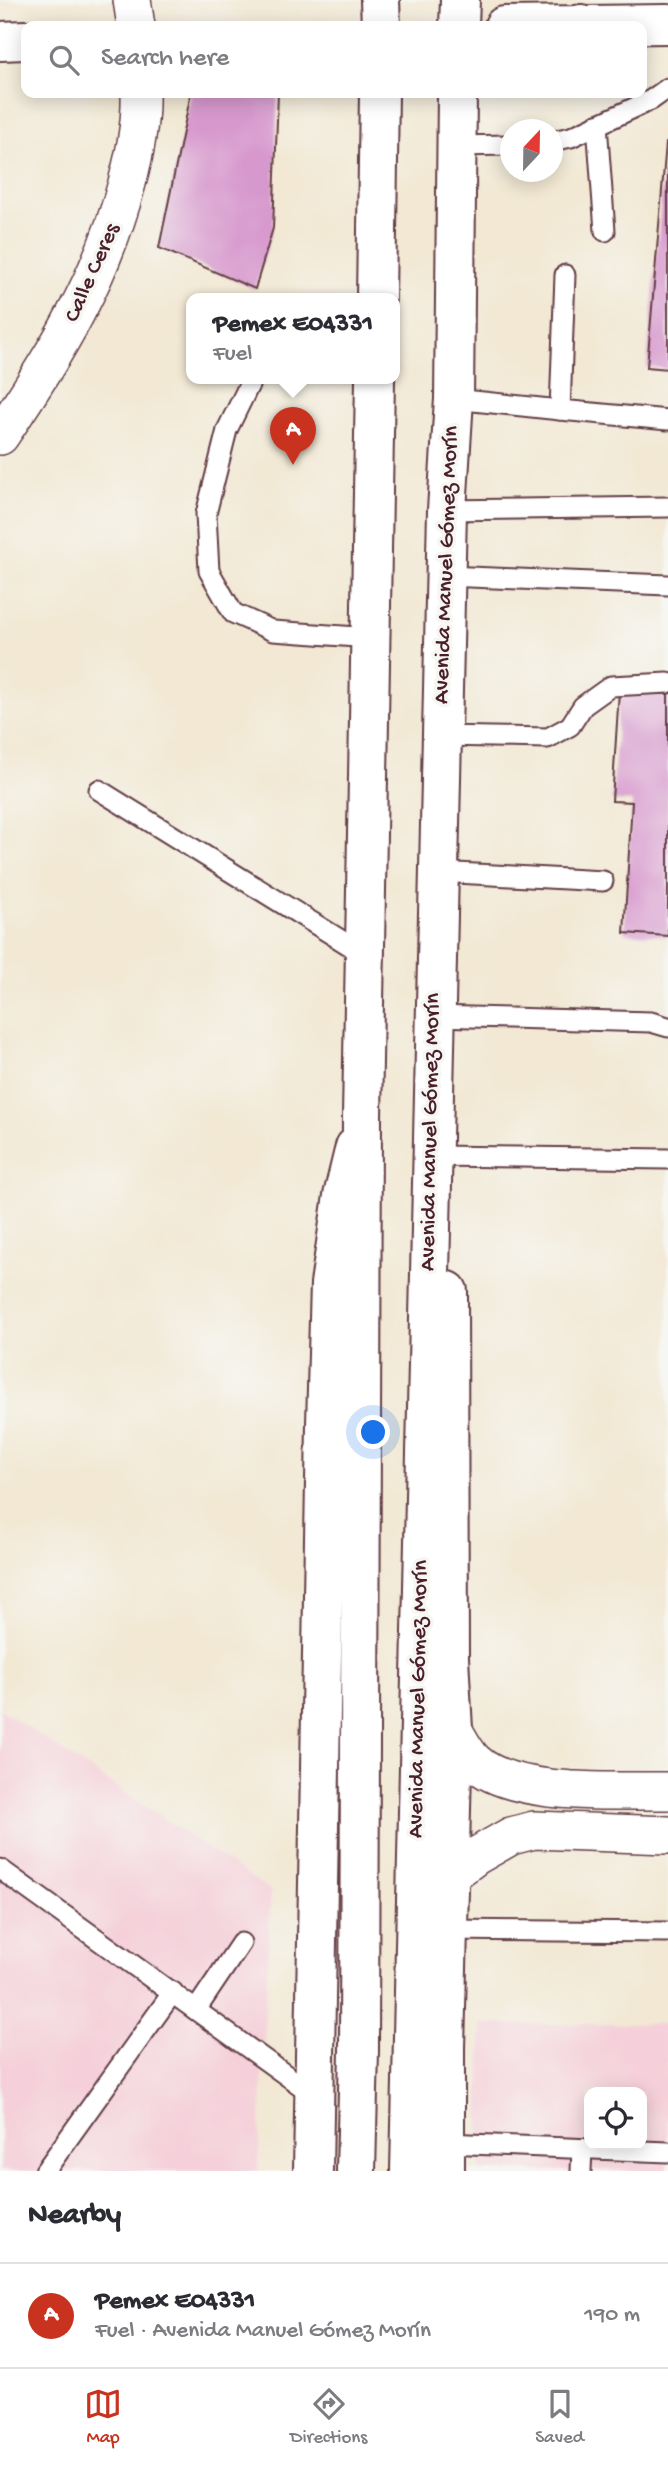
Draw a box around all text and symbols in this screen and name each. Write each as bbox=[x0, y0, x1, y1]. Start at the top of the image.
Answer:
search box bbox=[21, 21, 647, 98]
icon: search bbox=[45, 41, 83, 79]
text: Search here bbox=[101, 44, 229, 75]
north arrow bbox=[500, 119, 563, 182]
street label: Calle Ceres bbox=[59, 219, 127, 327]
popup bbox=[186, 293, 400, 384]
text: Pemex E04331 bbox=[213, 310, 373, 341]
text: Fuel bbox=[213, 341, 252, 368]
pin: A bbox=[270, 407, 316, 465]
street label: Avenida Manuel Gómez Morín bbox=[429, 425, 465, 704]
street label: Avenida Manuel Gómez Morín bbox=[415, 993, 447, 1271]
your location bbox=[356, 1415, 390, 1449]
street label: Avenida Manuel Gómez Morín bbox=[403, 1560, 435, 1838]
map controls bbox=[584, 2087, 647, 2150]
button: locate bbox=[584, 2087, 647, 2150]
text: Nearby bbox=[28, 2199, 121, 2234]
text: Pemex E04331 bbox=[95, 2287, 255, 2318]
text: A bbox=[44, 2302, 58, 2329]
text: 190 m bbox=[584, 2302, 640, 2329]
text: Fuel · Avenida Manuel Gómez Morín bbox=[95, 2318, 431, 2345]
tab: Map bbox=[84, 2385, 122, 2450]
tab: Directions bbox=[290, 2385, 367, 2450]
tab: Saved bbox=[535, 2385, 584, 2450]

